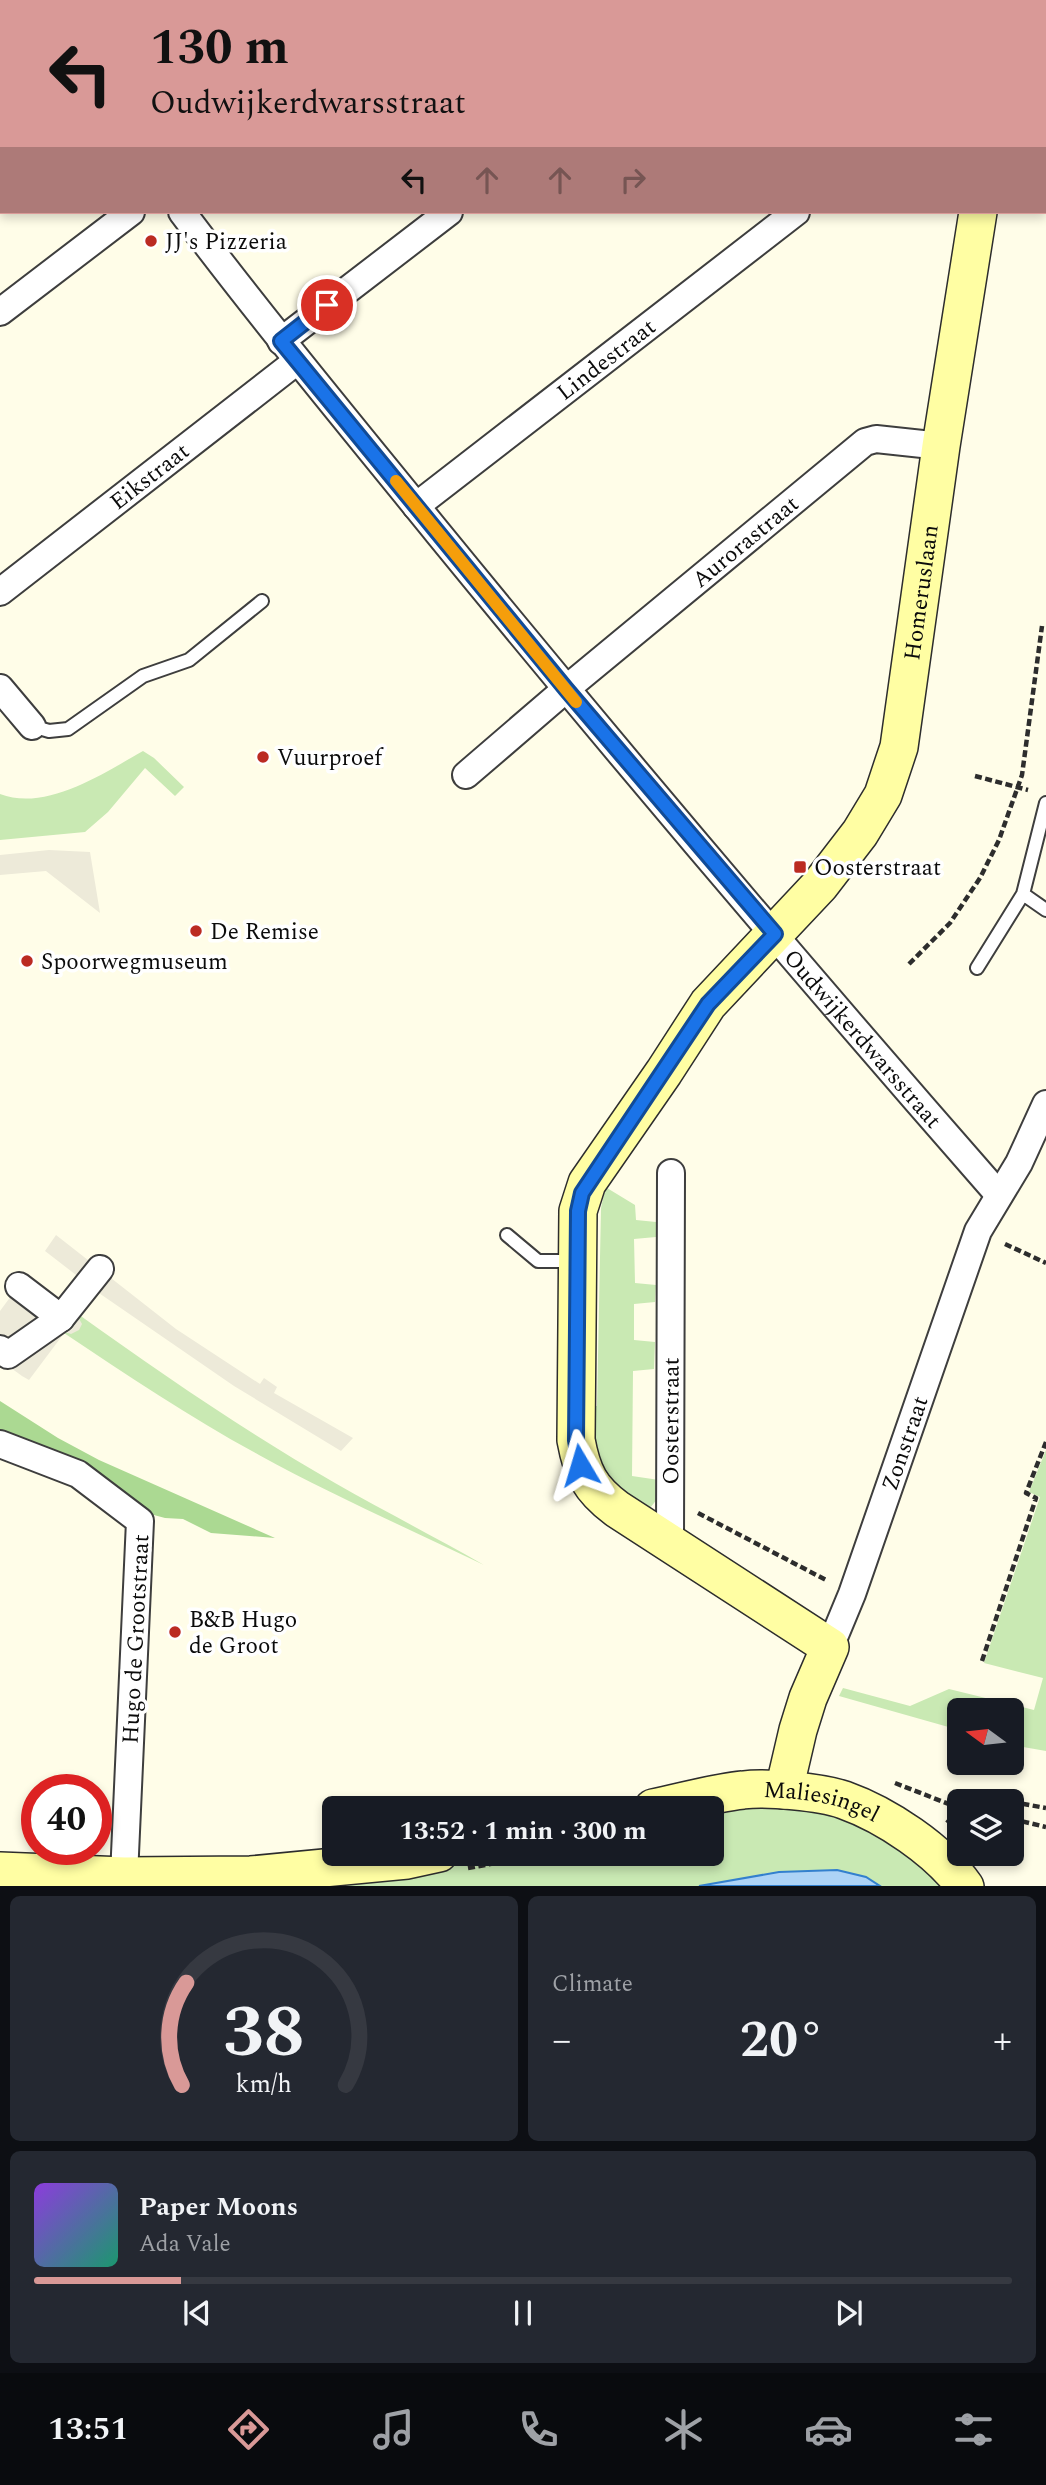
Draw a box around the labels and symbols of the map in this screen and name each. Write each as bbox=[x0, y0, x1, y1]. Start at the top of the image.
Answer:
place label: JJ's Pizzeria bbox=[165, 225, 287, 260]
marker: JJ's Pizzeria bbox=[143, 233, 159, 249]
pin bbox=[297, 275, 357, 335]
street label: Lindestraat bbox=[550, 311, 664, 410]
street label: Eikstraat bbox=[103, 435, 197, 519]
street label: Aurorastraat bbox=[685, 487, 807, 597]
street label: Homeruslaan bbox=[895, 523, 949, 663]
place label: Vuurproef bbox=[277, 741, 384, 776]
marker: Vuurproef bbox=[255, 749, 271, 765]
place label: Oosterstraat bbox=[814, 851, 941, 886]
marker: Oosterstraat bbox=[792, 859, 808, 875]
place label: De Remise bbox=[210, 915, 319, 950]
marker: De Remise bbox=[188, 923, 204, 939]
street label: Oudwijkerdwarsstraat bbox=[774, 942, 949, 1137]
place label: Spoorwegmuseum bbox=[41, 945, 228, 980]
marker: Spoorwegmuseum bbox=[19, 953, 35, 969]
street label: Oosterstraat bbox=[654, 1357, 690, 1485]
street label: Zonstraat bbox=[873, 1392, 938, 1496]
position arrow bbox=[543, 1428, 617, 1502]
street label: Hugo de Grootstraat bbox=[114, 1533, 159, 1745]
place label: B&B Hugo de Groot bbox=[189, 1603, 297, 1664]
marker: B&B Hugo de Groot bbox=[167, 1624, 183, 1640]
north arrow bbox=[947, 1698, 1024, 1774]
street label: Maliesingel bbox=[763, 1773, 886, 1832]
speed limit sign: 40 bbox=[21, 1774, 112, 1865]

